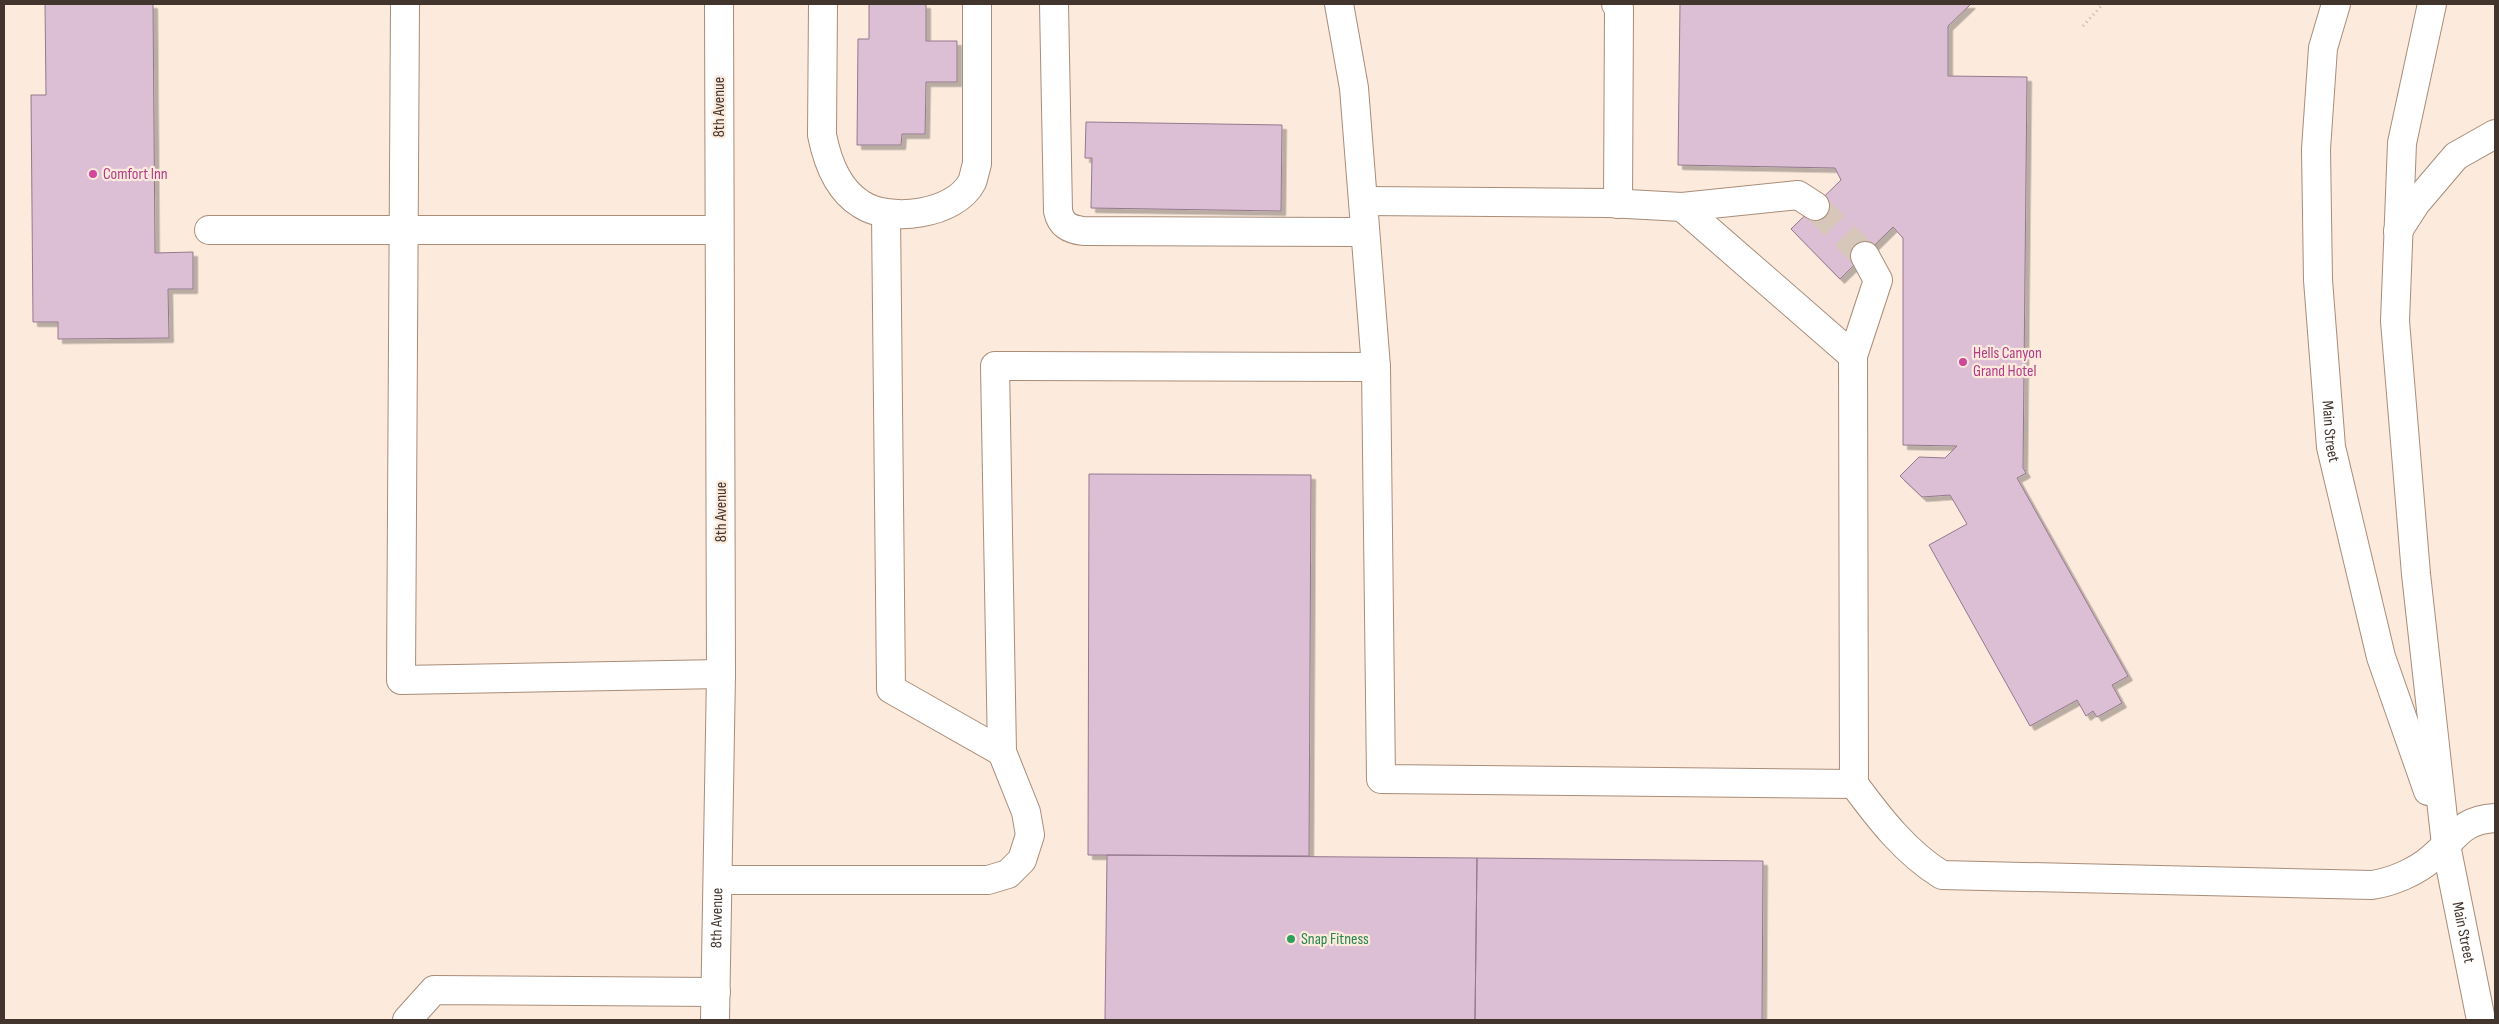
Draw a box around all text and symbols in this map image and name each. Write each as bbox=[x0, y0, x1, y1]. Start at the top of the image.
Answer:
street label: 8th Avenue bbox=[710, 77, 729, 137]
place label: Comfort Inn bbox=[103, 165, 168, 184]
marker: Comfort Inn bbox=[87, 168, 99, 180]
place label: Hells Canyon Grand Hotel bbox=[1973, 344, 2042, 381]
marker: Hells Canyon Grand Hotel bbox=[1957, 356, 1969, 368]
street label: Main Street bbox=[2318, 400, 2344, 464]
street label: 8th Avenue bbox=[712, 482, 731, 542]
street label: 8th Avenue bbox=[707, 888, 727, 948]
street label: Main Street bbox=[2448, 900, 2479, 965]
place label: Snap Fitness bbox=[1301, 930, 1369, 949]
marker: Snap Fitness bbox=[1285, 933, 1297, 945]

